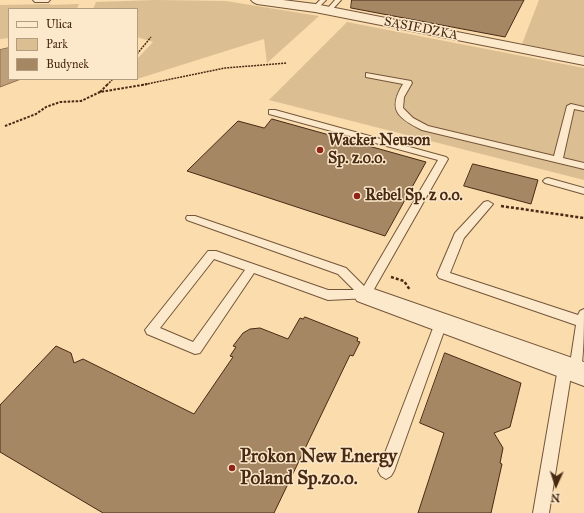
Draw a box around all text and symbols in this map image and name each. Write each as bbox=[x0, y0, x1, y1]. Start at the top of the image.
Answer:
legend bbox=[8, 8, 138, 80]
street label: SĄSIEDZKA bbox=[383, 14, 459, 44]
text: Ulica bbox=[46, 17, 72, 31]
text: Park bbox=[46, 37, 68, 51]
text: Budynek bbox=[46, 57, 89, 71]
place label: Wacker Neuson Sp. z.o.o. bbox=[328, 131, 431, 169]
marker: Wacker Neuson Sp. z.o.o. bbox=[315, 145, 325, 155]
place label: Rebel Sp. z o.o. bbox=[365, 186, 463, 206]
marker: Rebel Sp. z o.o. bbox=[352, 191, 362, 201]
place label: Prokon New Energy Poland Sp.zo.o. bbox=[240, 446, 397, 490]
marker: Prokon New Energy Poland Sp.zo.o. bbox=[227, 463, 237, 473]
north arrow bbox=[536, 465, 576, 505]
text: N bbox=[550, 491, 560, 504]

